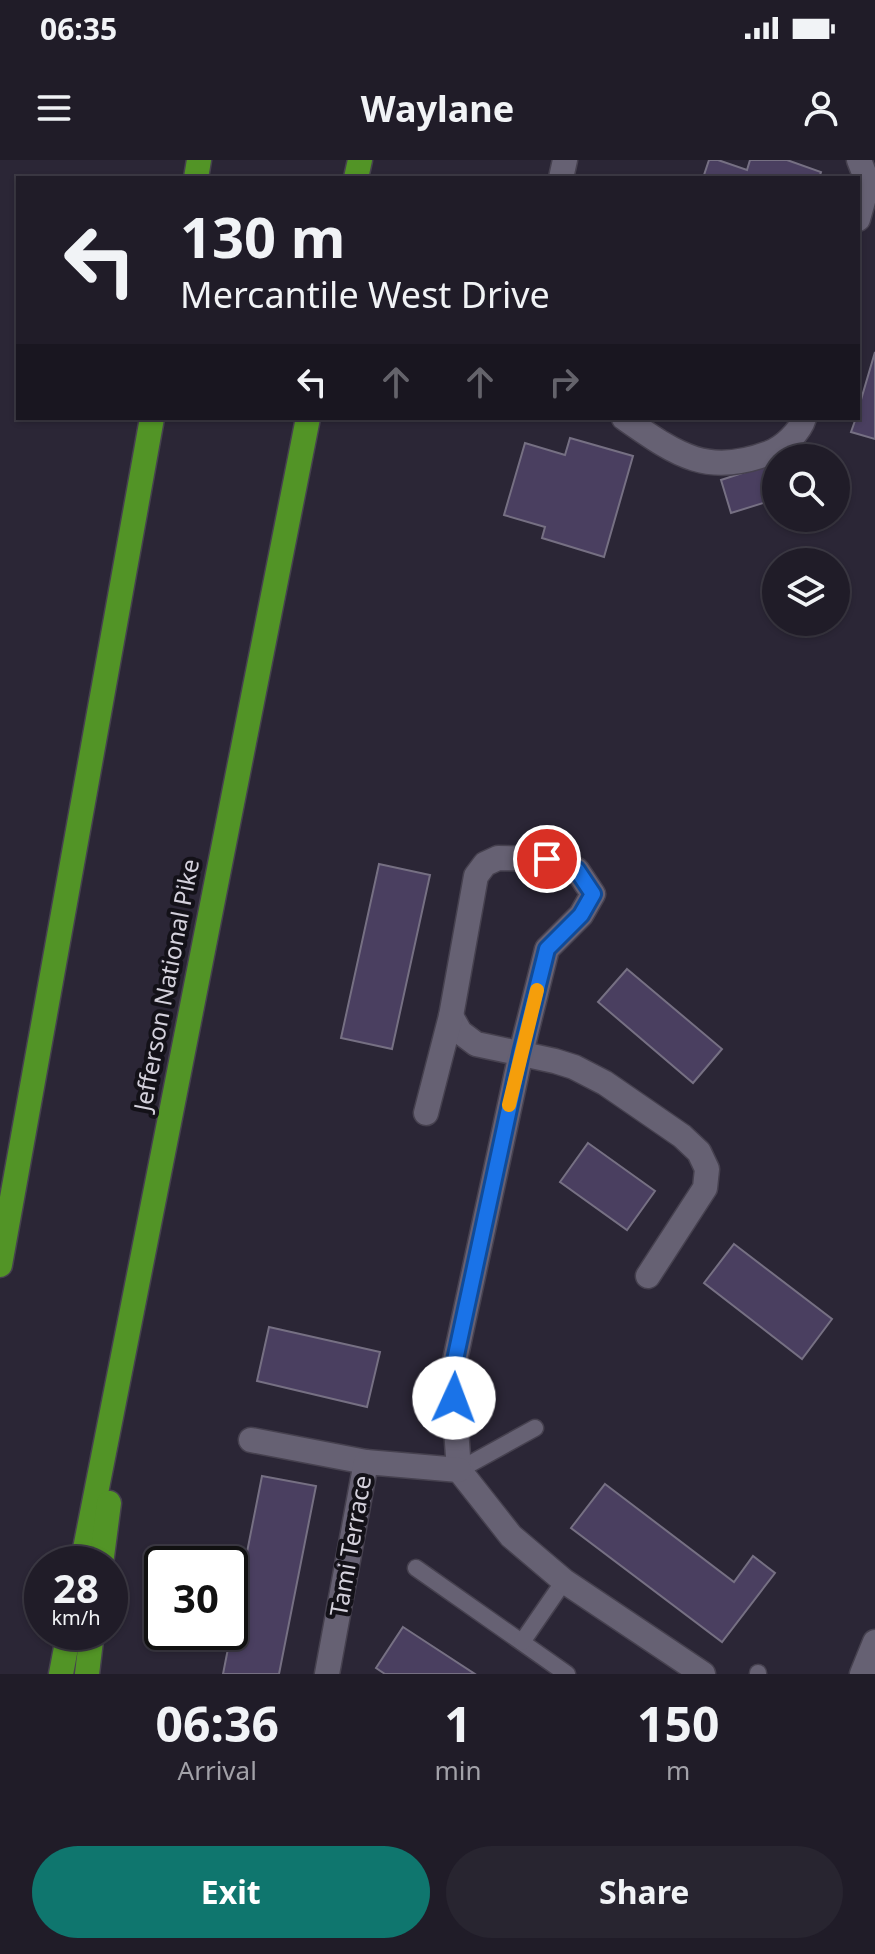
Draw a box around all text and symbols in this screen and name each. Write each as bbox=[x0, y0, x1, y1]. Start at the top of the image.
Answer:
text: 06:35 bbox=[40, 8, 117, 49]
text: Waylane bbox=[361, 84, 514, 133]
icon: menu bbox=[32, 86, 76, 130]
icon: person bbox=[799, 86, 843, 130]
text: 130 m bbox=[180, 198, 345, 274]
icon: left bbox=[48, 208, 152, 312]
text: Mercantile West Drive bbox=[180, 270, 550, 319]
icon: left bbox=[290, 360, 334, 404]
icon: ahead bbox=[374, 360, 418, 404]
icon: ahead bbox=[458, 360, 502, 404]
icon: right bbox=[542, 360, 586, 404]
map controls bbox=[762, 444, 850, 636]
button: search bbox=[762, 444, 850, 532]
button: layers bbox=[762, 548, 850, 636]
pin bbox=[513, 825, 581, 893]
icon: arrive bbox=[525, 837, 569, 881]
street label: Jefferson National Pike bbox=[125, 856, 206, 1115]
position arrow bbox=[412, 1356, 496, 1440]
street label: Tami Terrace bbox=[321, 1473, 378, 1619]
speed limit sign: 30 bbox=[144, 1546, 248, 1650]
text: 28 bbox=[53, 1560, 99, 1615]
text: km/h bbox=[51, 1604, 101, 1631]
text: 06:36 bbox=[156, 1691, 279, 1756]
text: 1 bbox=[444, 1691, 472, 1756]
text: 150 bbox=[637, 1691, 719, 1756]
text: Arrival bbox=[178, 1752, 257, 1788]
text: min bbox=[434, 1752, 482, 1788]
text: m bbox=[666, 1752, 690, 1788]
button: Exit bbox=[32, 1846, 430, 1938]
button: Share bbox=[446, 1846, 843, 1938]

